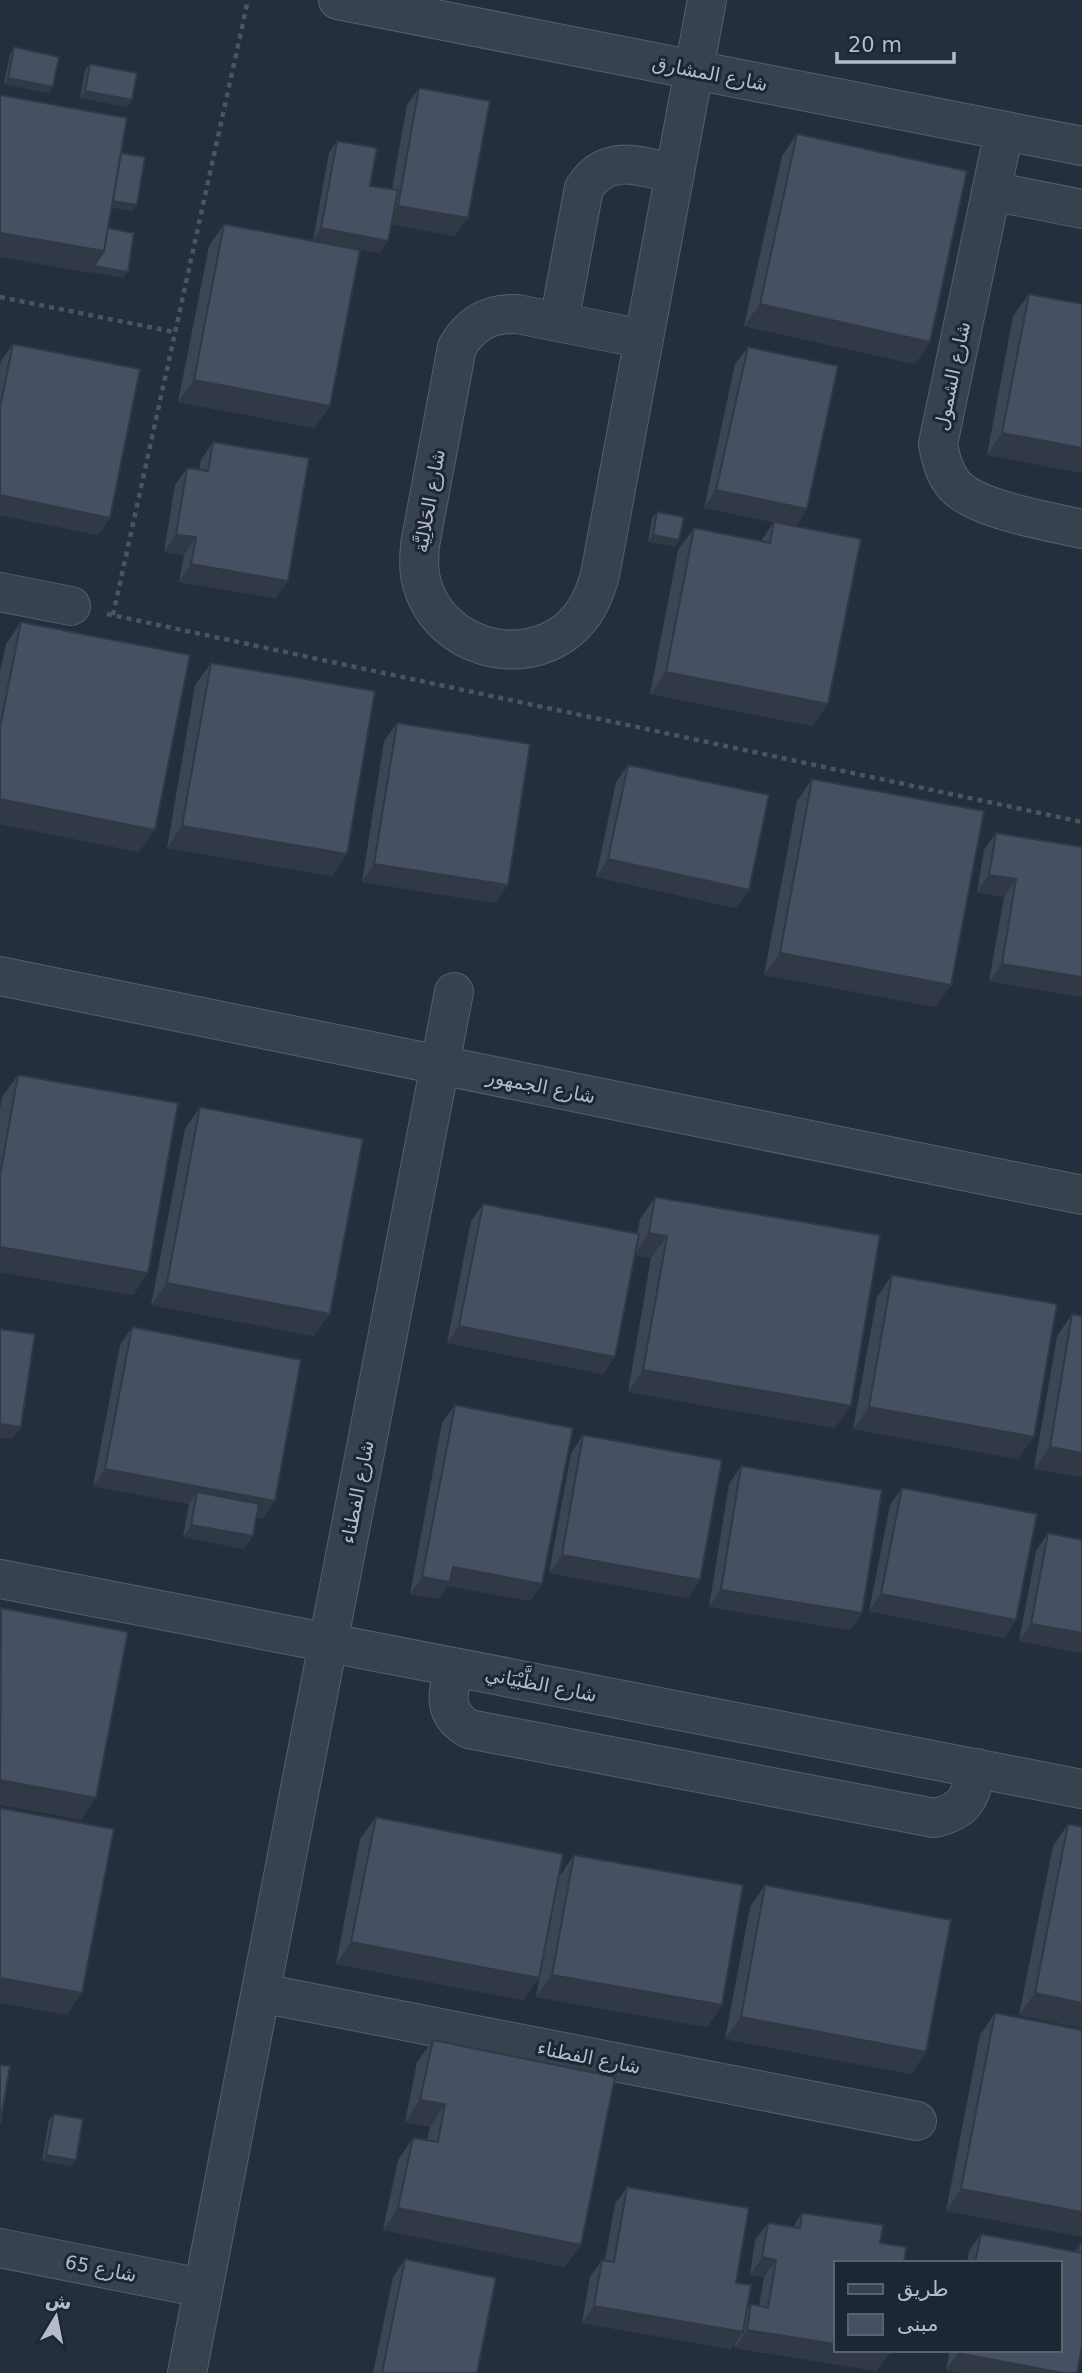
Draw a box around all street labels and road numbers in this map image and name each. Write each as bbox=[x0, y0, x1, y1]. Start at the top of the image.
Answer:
street label: شارع المشارق bbox=[650, 51, 770, 96]
street label: شارع الشمول bbox=[930, 319, 975, 433]
street label: شارع الحَلالِيَّة bbox=[409, 448, 450, 555]
street label: شارع الجمهور bbox=[484, 1064, 597, 1108]
street label: شارع الفطناء bbox=[336, 1438, 379, 1546]
street label: شارع الظَّبْيَاني bbox=[483, 1657, 600, 1707]
street label: شارع الفطناء bbox=[535, 2036, 643, 2079]
street label: شارع 65 bbox=[63, 2250, 139, 2287]

